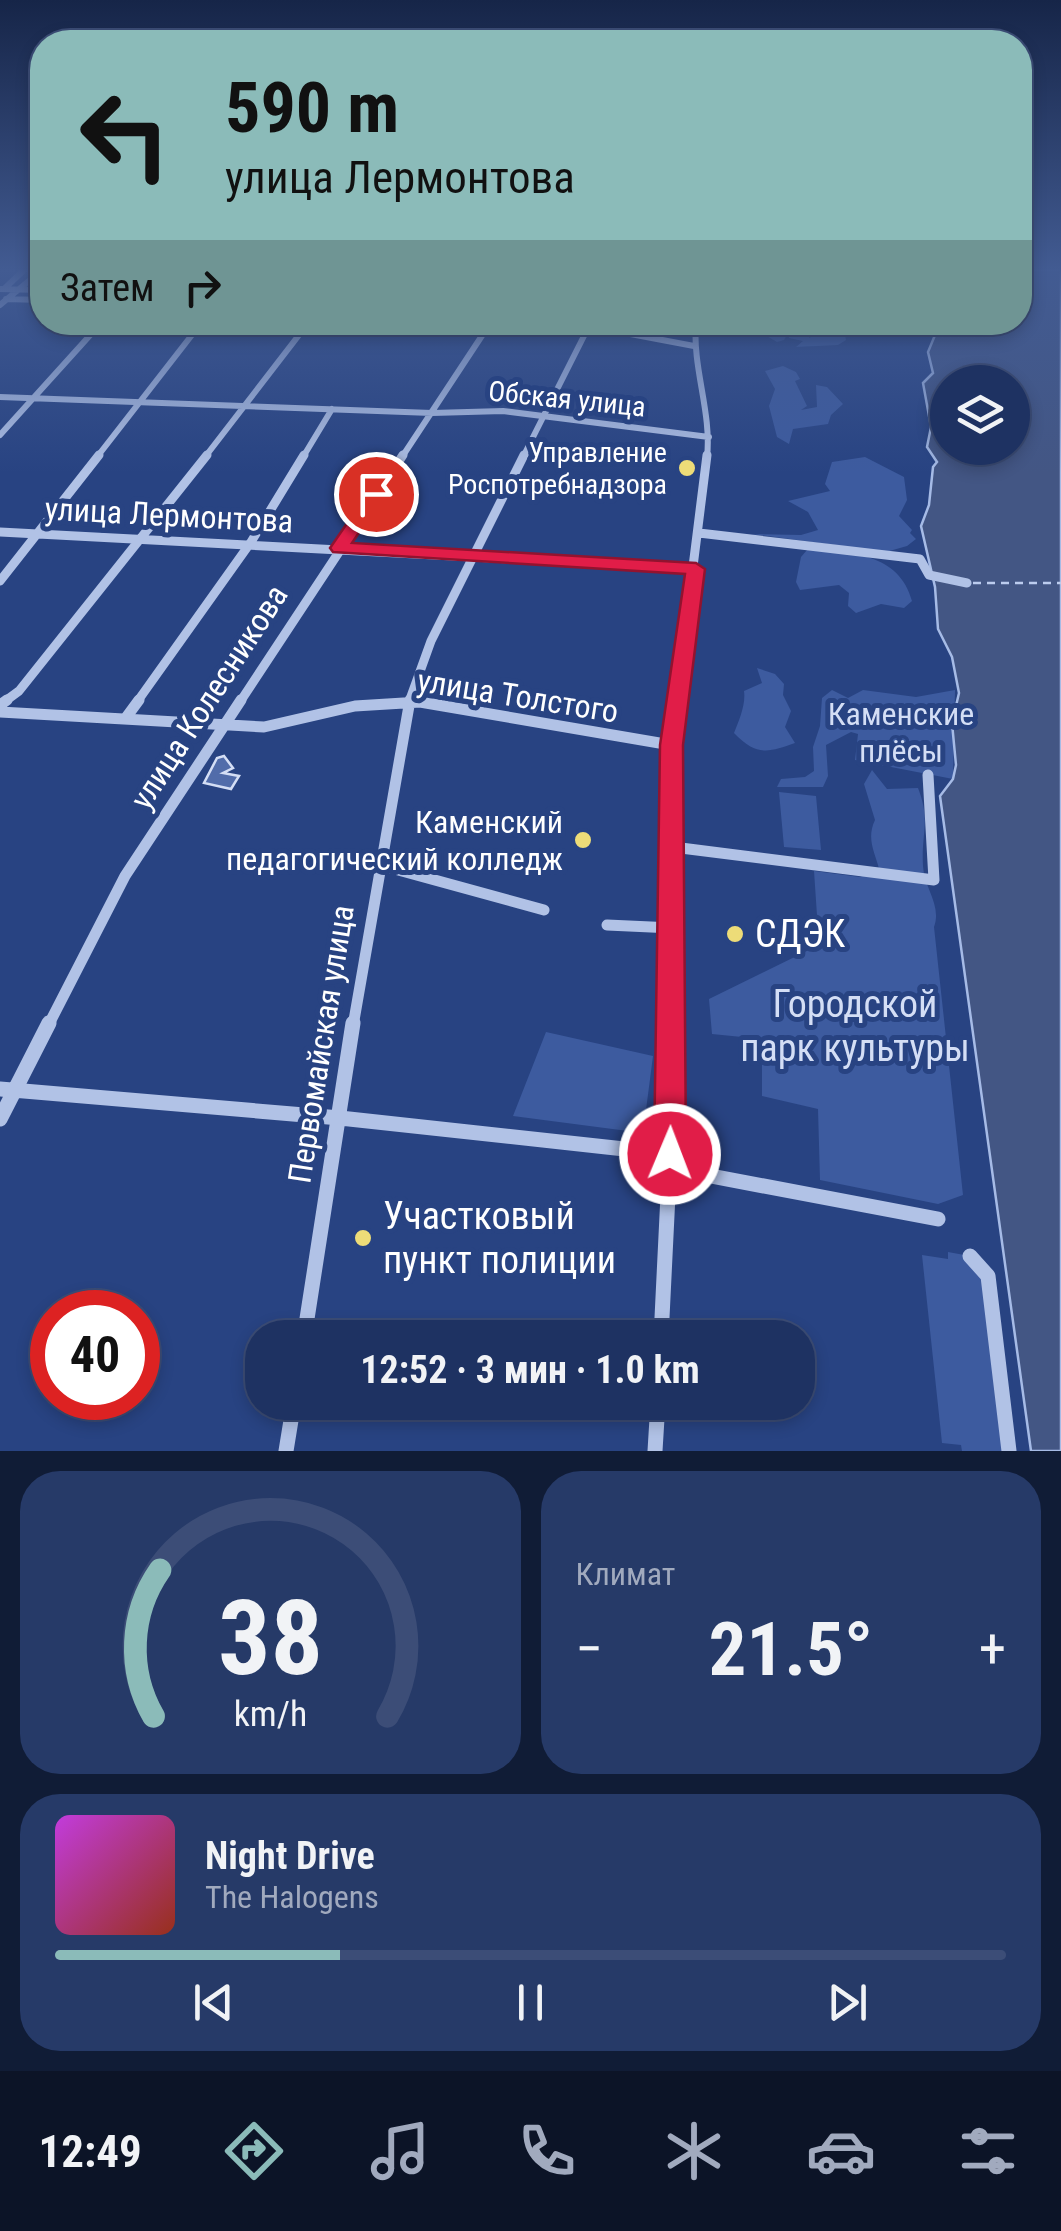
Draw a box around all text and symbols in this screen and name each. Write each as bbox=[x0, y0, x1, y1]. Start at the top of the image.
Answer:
text: 590 m bbox=[225, 67, 399, 149]
icon: left bbox=[60, 70, 190, 200]
text: улица Лермонтова bbox=[225, 151, 575, 204]
icon: right bbox=[175, 260, 230, 315]
text: Затем bbox=[60, 266, 155, 310]
map controls bbox=[930, 365, 1030, 465]
button: layers bbox=[930, 365, 1030, 465]
street label: Обская улица bbox=[487, 374, 647, 424]
place label: Управление Роспотребнадзора bbox=[448, 436, 667, 501]
pin bbox=[334, 452, 419, 537]
marker: Управление Роспотребнадзора bbox=[676, 457, 698, 479]
icon: arrive bbox=[349, 467, 404, 522]
street label: улица Лермонтова bbox=[44, 490, 294, 540]
street label: улица Колесникова bbox=[122, 578, 296, 816]
street label: улица Толстого bbox=[415, 661, 621, 731]
park label: Каменские плёсы bbox=[828, 695, 974, 770]
place label: Каменский педагогический колледж bbox=[226, 803, 563, 878]
marker: Каменский педагогический колледж bbox=[572, 829, 594, 851]
street label: Первомайская улица bbox=[280, 902, 362, 1186]
place label: СДЭК bbox=[755, 912, 846, 956]
marker: СДЭК bbox=[724, 923, 746, 945]
park label: Городской парк культуры bbox=[740, 982, 970, 1070]
position arrow bbox=[618, 1102, 722, 1206]
place label: Участковый пункт полиции bbox=[383, 1194, 616, 1282]
marker: Участковый пункт полиции bbox=[352, 1227, 374, 1249]
speed limit sign: 40 bbox=[30, 1290, 160, 1420]
text: 12:52 · 3 мин · 1.0 km bbox=[360, 1348, 700, 1392]
text: Климат bbox=[576, 1555, 675, 1593]
text: 38 bbox=[218, 1578, 323, 1699]
text: 21.5° bbox=[709, 1605, 873, 1693]
text: − bbox=[576, 1617, 603, 1681]
text: + bbox=[979, 1617, 1006, 1681]
text: km/h bbox=[233, 1693, 307, 1735]
text: Night Drive bbox=[205, 1834, 375, 1878]
text: The Halogens bbox=[205, 1878, 379, 1916]
icon: previous bbox=[186, 1975, 241, 2030]
icon: pause bbox=[503, 1975, 558, 2030]
icon: next bbox=[820, 1975, 875, 2030]
icon: directions bbox=[219, 2116, 289, 2186]
icon: music bbox=[365, 2116, 435, 2186]
icon: phone bbox=[512, 2116, 582, 2186]
icon: climate bbox=[659, 2116, 729, 2186]
icon: car bbox=[806, 2116, 876, 2186]
icon: filters bbox=[953, 2116, 1023, 2186]
text: 12:49 bbox=[38, 2125, 142, 2178]

